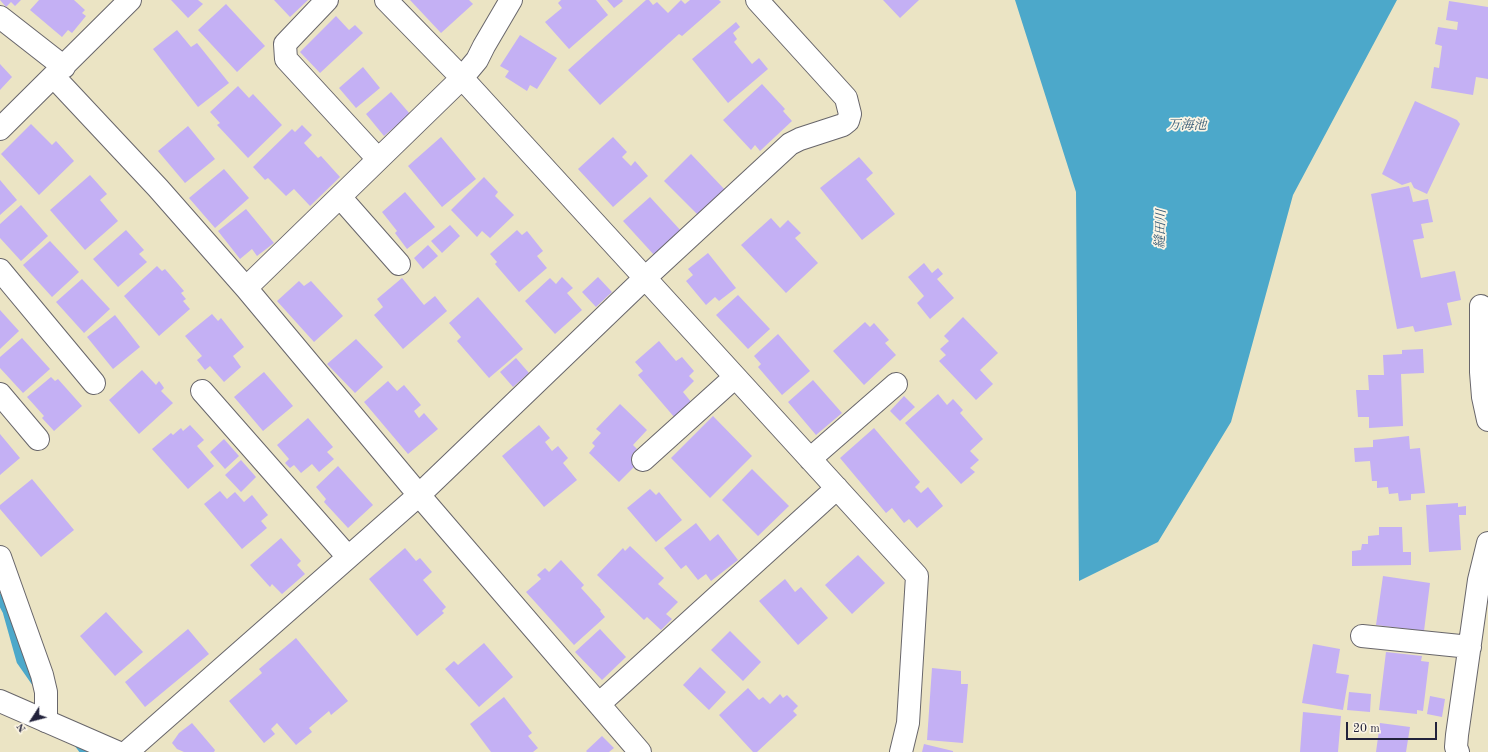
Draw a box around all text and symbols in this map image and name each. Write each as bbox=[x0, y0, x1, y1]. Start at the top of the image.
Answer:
water label: 万海池 bbox=[1168, 118, 1206, 134]
water label: 縫田川 bbox=[1153, 209, 1169, 249]
north arrow bbox=[12, 700, 52, 740]
scale bar bbox=[1348, 714, 1439, 740]
text: N bbox=[15, 721, 29, 734]
text: 20 m bbox=[1353, 723, 1380, 735]

